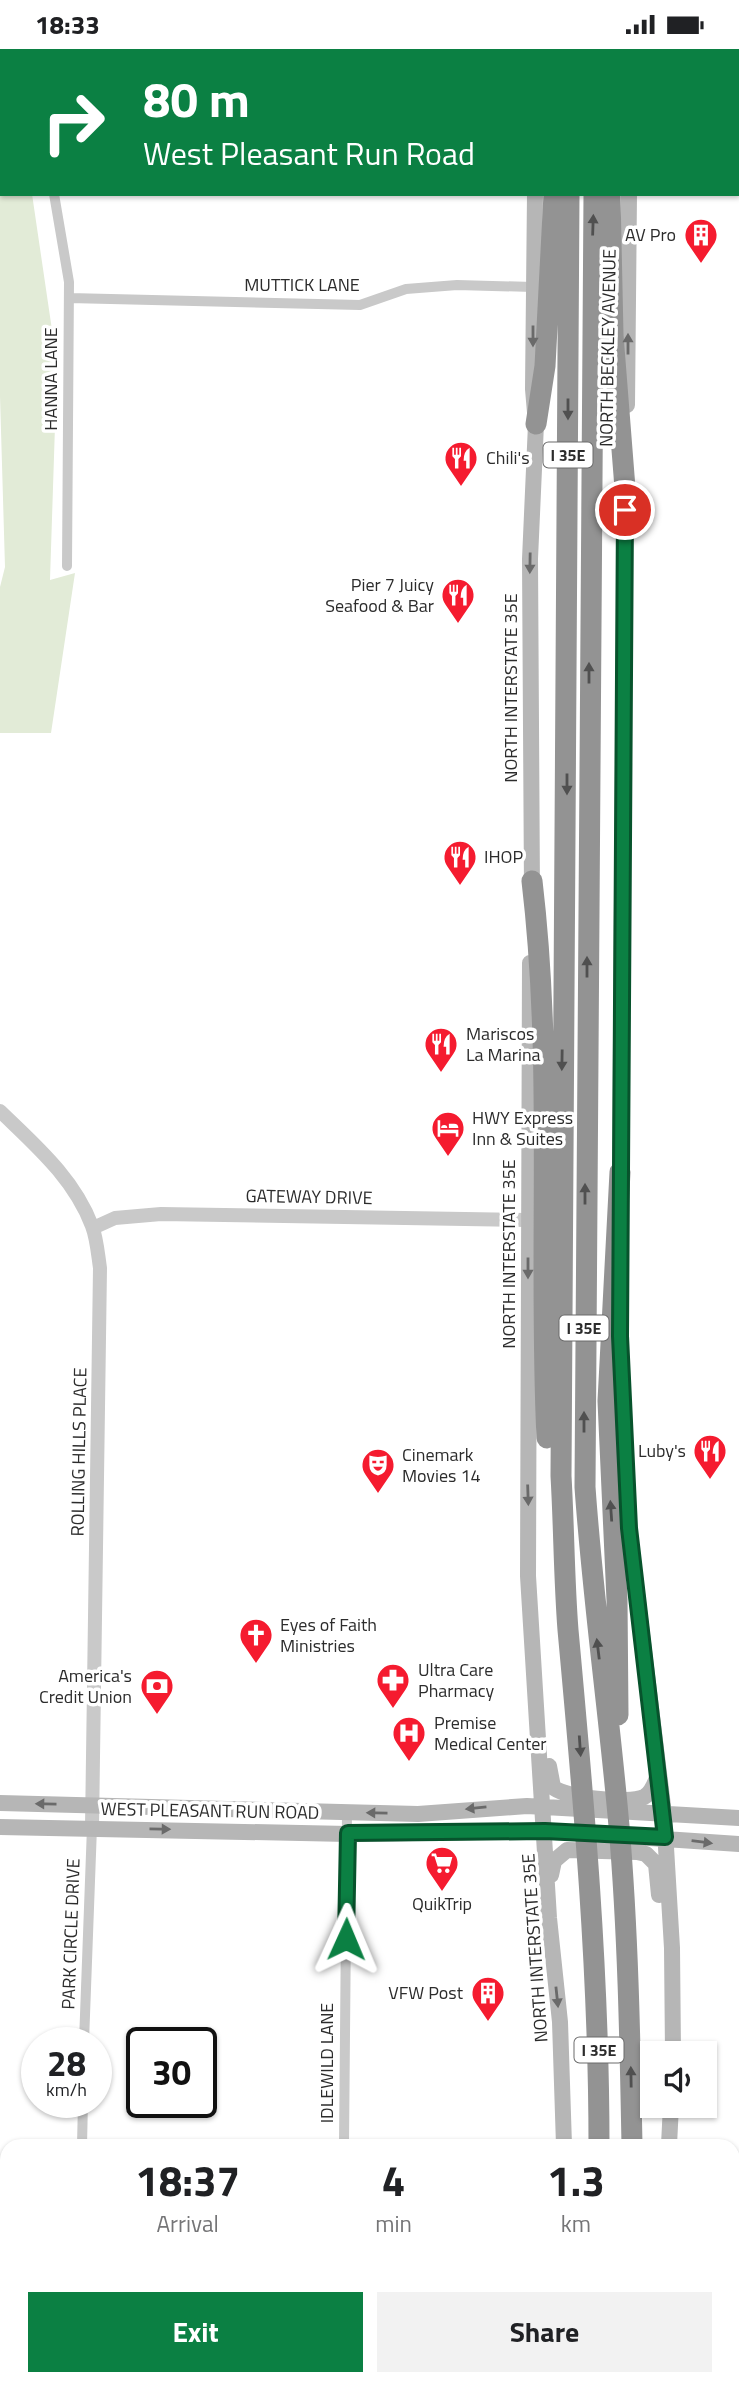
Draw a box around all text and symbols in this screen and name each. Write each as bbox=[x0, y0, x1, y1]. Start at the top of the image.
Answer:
text: 18:33 bbox=[35, 5, 100, 44]
text: 80 m bbox=[143, 61, 250, 136]
icon: right bbox=[28, 77, 119, 168]
text: West Pleasant Run Road bbox=[143, 129, 475, 177]
one-way arrow bbox=[587, 214, 599, 236]
building icon: AV Pro bbox=[682, 216, 720, 265]
place label: AV Pro bbox=[625, 221, 676, 248]
street label: NORTH BECKLEY AVENUE bbox=[592, 249, 623, 447]
street label: MUTTICK LANE bbox=[244, 271, 360, 298]
one-way arrow bbox=[527, 325, 539, 347]
street label: HANNA LANE bbox=[37, 327, 64, 431]
one-way arrow bbox=[622, 333, 634, 355]
one-way arrow bbox=[562, 399, 574, 421]
restaurant icon: Chili's bbox=[442, 439, 480, 488]
road number: I 35E bbox=[544, 443, 592, 467]
place label: Chili's bbox=[486, 444, 530, 471]
pin bbox=[595, 480, 655, 540]
icon: arrive bbox=[606, 491, 644, 529]
one-way arrow bbox=[524, 552, 536, 574]
place label: Pier 7 Juicy Seafood & Bar bbox=[325, 571, 434, 619]
restaurant icon: Pier 7 Juicy Seafood & Bar bbox=[439, 576, 477, 625]
street label: NORTH INTERSTATE 35E bbox=[497, 593, 524, 783]
one-way arrow bbox=[583, 662, 595, 684]
one-way arrow bbox=[561, 773, 573, 795]
restaurant icon: IHOP bbox=[441, 838, 479, 887]
place label: IHOP bbox=[484, 843, 523, 870]
one-way arrow bbox=[581, 956, 593, 978]
place label: Mariscos La Marina bbox=[466, 1020, 541, 1068]
restaurant icon: Mariscos La Marina bbox=[422, 1025, 460, 1074]
one-way arrow bbox=[556, 1049, 568, 1071]
place label: HWY Express Inn & Suites bbox=[472, 1104, 573, 1152]
hotel icon: HWY Express Inn & Suites bbox=[429, 1109, 467, 1158]
street label: NORTH INTERSTATE 35E bbox=[495, 1159, 522, 1349]
street label: GATEWAY DRIVE bbox=[245, 1182, 373, 1211]
one-way arrow bbox=[579, 1183, 591, 1205]
one-way arrow bbox=[522, 1257, 534, 1279]
road number: I 35E bbox=[560, 1315, 608, 1341]
street label: ROLLING HILLS PLACE bbox=[64, 1367, 93, 1537]
one-way arrow bbox=[578, 1411, 590, 1433]
restaurant icon: Luby's bbox=[691, 1432, 729, 1481]
place label: Luby's bbox=[638, 1437, 686, 1464]
place label: Cinemark Movies 14 bbox=[402, 1441, 481, 1489]
theatre icon: Cinemark Movies 14 bbox=[359, 1446, 397, 1495]
one-way arrow bbox=[522, 1485, 533, 1507]
one-way arrow bbox=[605, 1500, 616, 1522]
place label: Eyes of Faith Ministries bbox=[280, 1611, 377, 1659]
church icon: Eyes of Faith Ministries bbox=[237, 1616, 275, 1665]
one-way arrow bbox=[592, 1638, 603, 1660]
place label: Ultra Care Pharmacy bbox=[418, 1656, 494, 1704]
pharmacy icon: Ultra Care Pharmacy bbox=[374, 1661, 412, 1710]
place label: America's Credit Union bbox=[39, 1662, 132, 1710]
bank icon: America's Credit Union bbox=[138, 1667, 176, 1716]
place label: Premise Medical Center bbox=[434, 1709, 547, 1757]
hospital icon: Premise Medical Center bbox=[390, 1714, 428, 1763]
one-way arrow bbox=[575, 1735, 586, 1757]
street label: WEST PLEASANT RUN ROAD bbox=[100, 1795, 320, 1826]
one-way arrow bbox=[35, 1798, 57, 1810]
one-way arrow bbox=[465, 1803, 487, 1814]
one-way arrow bbox=[366, 1808, 388, 1819]
one-way arrow bbox=[149, 1823, 171, 1835]
one-way arrow bbox=[691, 1836, 713, 1847]
supermarket icon: QuikTrip bbox=[423, 1844, 461, 1893]
street label: NORTH INTERSTATE 35E bbox=[514, 1853, 555, 2043]
street label: PARK CIRCLE DRIVE bbox=[54, 1858, 87, 2010]
place label: QuikTrip bbox=[412, 1890, 472, 1917]
position arrow bbox=[309, 1902, 383, 1976]
building icon: VFW Post bbox=[469, 1974, 507, 2023]
place label: VFW Post bbox=[388, 1979, 464, 2006]
one-way arrow bbox=[552, 1986, 563, 2008]
street label: IDLEWILD LANE bbox=[313, 2003, 340, 2123]
speed limit sign: 30 bbox=[126, 2027, 217, 2118]
text: 28 bbox=[47, 2036, 86, 2090]
road number: I 35E bbox=[574, 2037, 624, 2062]
map controls bbox=[640, 2041, 717, 2118]
button: sound bbox=[640, 2041, 717, 2118]
one-way arrow bbox=[625, 2066, 637, 2088]
text: km/h bbox=[46, 2076, 87, 2103]
text: 18:37 bbox=[135, 2148, 240, 2212]
text: 4 bbox=[382, 2148, 405, 2212]
text: 1.3 bbox=[547, 2148, 605, 2212]
text: Arrival bbox=[156, 2206, 219, 2241]
text: min bbox=[375, 2206, 412, 2241]
text: km bbox=[561, 2206, 591, 2241]
button: Exit bbox=[28, 2292, 363, 2372]
button: Share bbox=[377, 2292, 712, 2372]

